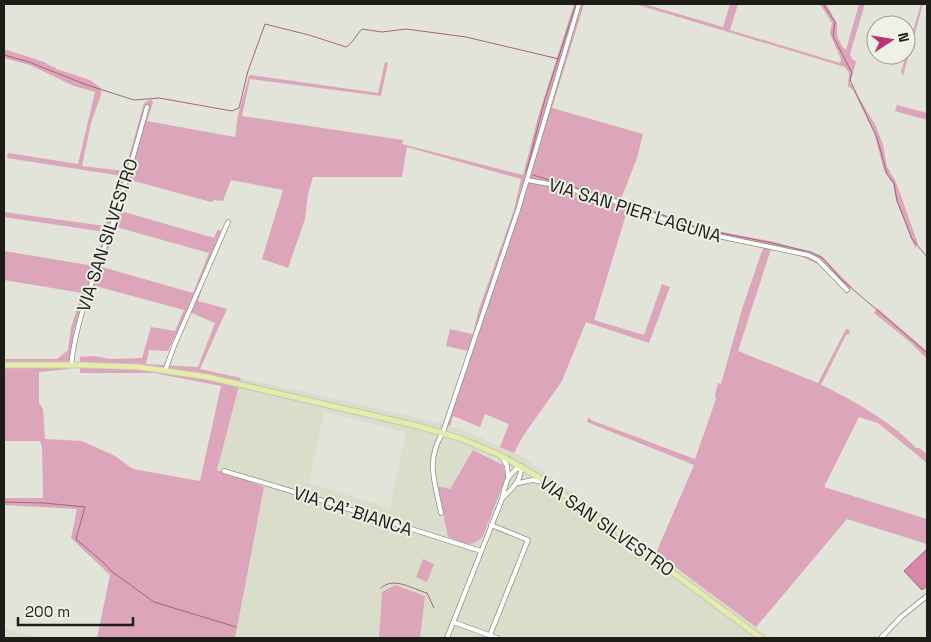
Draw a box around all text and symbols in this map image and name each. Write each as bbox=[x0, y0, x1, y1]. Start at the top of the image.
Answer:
north arrow bbox=[866, 15, 916, 65]
text: N bbox=[894, 31, 913, 44]
street label: VIA SAN SILVESTRO bbox=[71, 155, 143, 315]
street label: VIA SAN PIER LAGUNA bbox=[546, 173, 724, 247]
street label: VIA SAN SILVESTRO bbox=[535, 471, 679, 581]
street label: VIA CA' BIANCA bbox=[290, 481, 416, 541]
scale bar bbox=[18, 594, 132, 626]
text: 200 m bbox=[25, 602, 70, 621]

